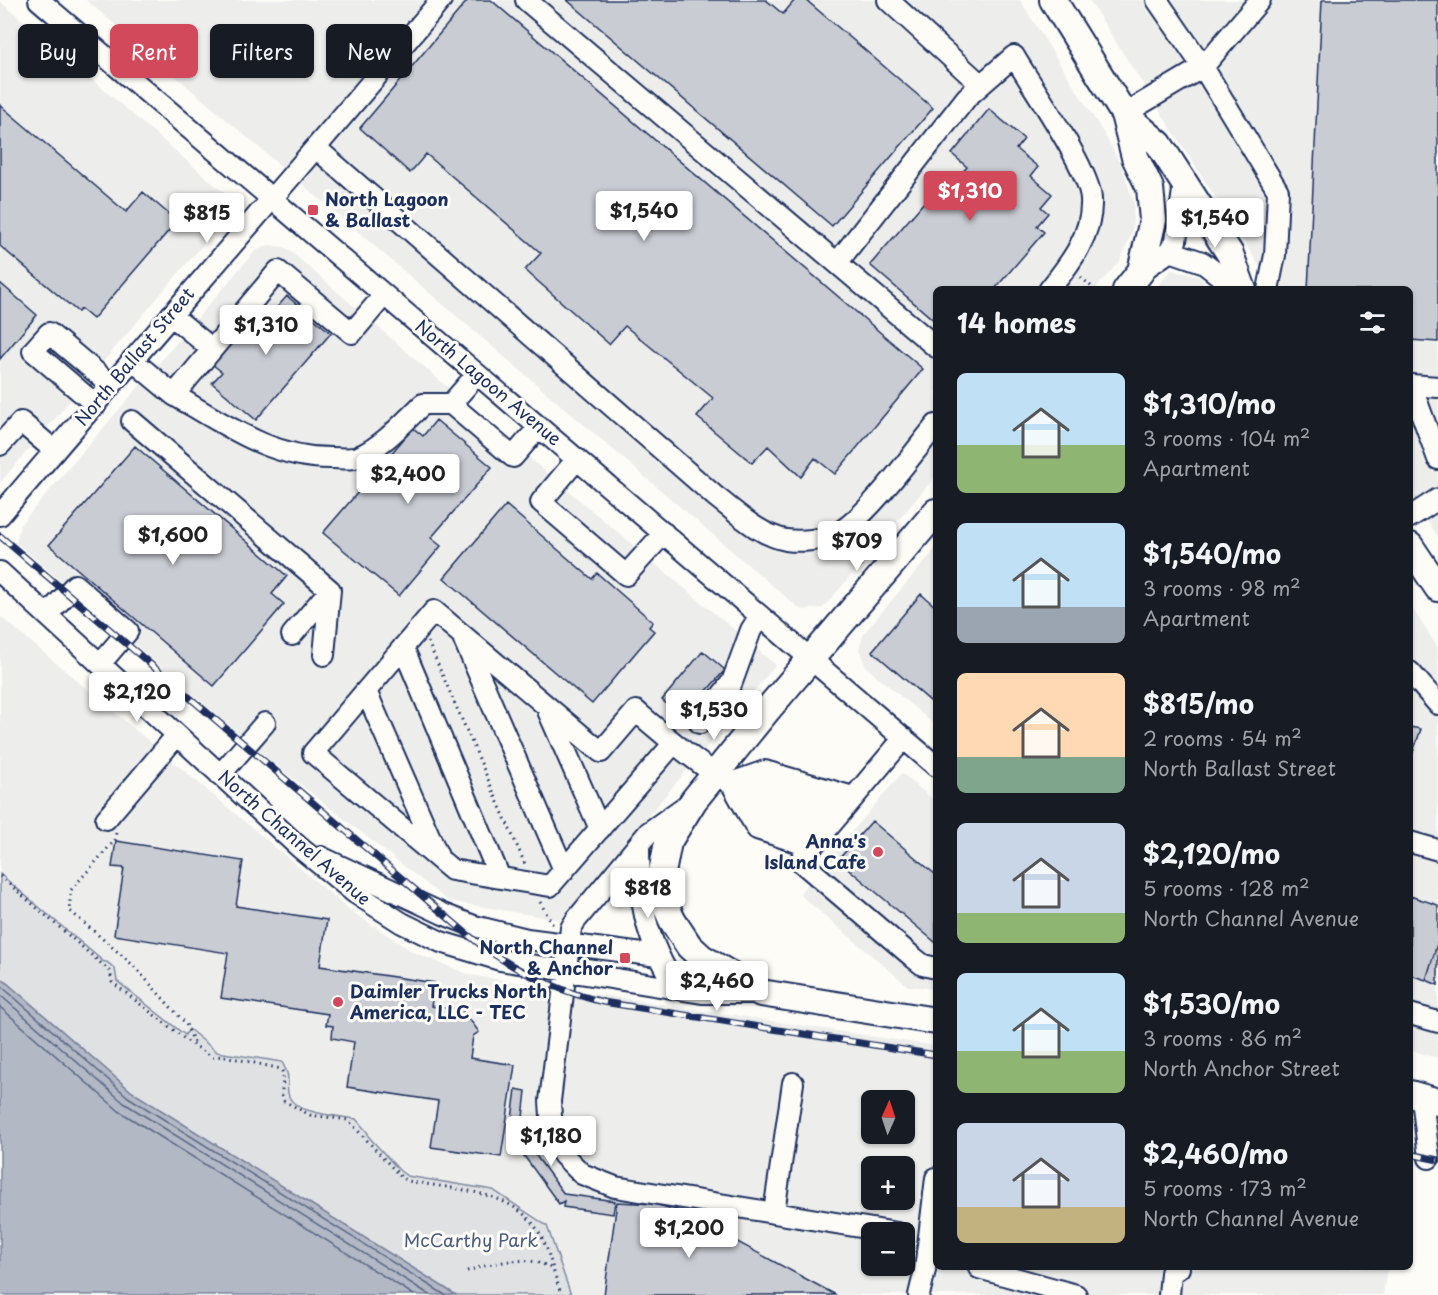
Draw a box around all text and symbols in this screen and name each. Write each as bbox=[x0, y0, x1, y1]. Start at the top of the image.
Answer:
chip: Buy bbox=[18, 24, 98, 78]
chip: Rent bbox=[110, 24, 198, 78]
chip: Filters bbox=[210, 24, 314, 78]
chip: New bbox=[326, 24, 412, 78]
pin: $1,310 bbox=[921, 171, 1019, 222]
text: $1,310 bbox=[938, 175, 1002, 205]
place label: North Lagoon & Ballast bbox=[325, 185, 449, 233]
pin: $1,540 bbox=[595, 191, 693, 242]
pin: $815 bbox=[171, 193, 243, 244]
text: $1,540 bbox=[610, 195, 678, 225]
text: $815 bbox=[183, 197, 231, 227]
pin: $1,540 bbox=[1166, 198, 1264, 249]
text: $1,540 bbox=[1181, 202, 1249, 232]
marker: North Lagoon & Ballast bbox=[306, 203, 320, 217]
street label: North Ballast Street bbox=[68, 281, 200, 431]
text: 14 homes bbox=[957, 303, 1076, 342]
pin: $1,310 bbox=[217, 305, 315, 356]
icon: filters bbox=[1356, 306, 1389, 339]
text: $1,310 bbox=[234, 309, 298, 339]
street label: North Lagoon Avenue bbox=[410, 312, 568, 451]
text: $1,310/mo bbox=[1143, 384, 1276, 423]
icon: home bbox=[1005, 397, 1077, 469]
text: 3 rooms · 104 m² bbox=[1143, 423, 1310, 453]
text: Apartment bbox=[1143, 453, 1250, 483]
pin: $2,400 bbox=[359, 454, 457, 505]
text: $2,400 bbox=[371, 458, 445, 488]
pin: $1,600 bbox=[124, 515, 222, 566]
text: $1,600 bbox=[138, 519, 208, 549]
pin: $709 bbox=[821, 521, 893, 572]
text: $709 bbox=[832, 525, 882, 555]
text: $1,540/mo bbox=[1143, 534, 1281, 573]
icon: home bbox=[1005, 547, 1077, 619]
text: 3 rooms · 98 m² bbox=[1143, 573, 1301, 603]
text: Apartment bbox=[1143, 603, 1250, 633]
pin: $2,120 bbox=[88, 672, 186, 723]
text: $2,120 bbox=[103, 676, 171, 706]
text: $815/mo bbox=[1143, 684, 1254, 723]
pin: $1,530 bbox=[665, 690, 763, 741]
text: $1,530 bbox=[680, 694, 748, 724]
icon: home bbox=[1005, 697, 1077, 769]
text: 2 rooms · 54 m² bbox=[1143, 723, 1302, 753]
text: North Ballast Street bbox=[1143, 753, 1336, 783]
street label: North Channel Avenue bbox=[213, 763, 377, 911]
place label: Anna's Island Cafe bbox=[764, 827, 866, 875]
text: $2,120/mo bbox=[1143, 834, 1280, 873]
marker: Anna's Island Cafe bbox=[871, 845, 885, 859]
icon: home bbox=[1005, 847, 1077, 919]
pin: $818 bbox=[612, 868, 684, 919]
text: $818 bbox=[624, 872, 672, 902]
text: 5 rooms · 128 m² bbox=[1143, 873, 1309, 903]
text: North Channel Avenue bbox=[1143, 903, 1359, 933]
place label: North Channel & Anchor bbox=[479, 933, 614, 981]
marker: North Channel & Anchor bbox=[618, 951, 632, 965]
pin: $2,460 bbox=[668, 961, 766, 1012]
text: $2,460 bbox=[680, 965, 754, 995]
place label: Daimler Trucks North America, LLC - TEC bbox=[349, 977, 547, 1025]
text: $1,530/mo bbox=[1143, 984, 1280, 1023]
marker: Daimler Trucks North America, LLC - TEC bbox=[331, 995, 345, 1009]
icon: home bbox=[1005, 997, 1077, 1069]
text: 3 rooms · 86 m² bbox=[1143, 1023, 1302, 1053]
text: North Anchor Street bbox=[1143, 1053, 1340, 1083]
north arrow bbox=[861, 1090, 915, 1144]
map controls bbox=[861, 1090, 915, 1276]
pin: $1,180 bbox=[502, 1116, 600, 1167]
text: $1,180 bbox=[520, 1120, 582, 1150]
text: $2,460/mo bbox=[1143, 1134, 1288, 1173]
icon: home bbox=[1005, 1147, 1077, 1219]
button: + bbox=[861, 1156, 915, 1210]
text: 5 rooms · 173 m² bbox=[1143, 1173, 1307, 1203]
text: North Channel Avenue bbox=[1143, 1203, 1359, 1233]
pin: $1,200 bbox=[640, 1208, 738, 1259]
text: $1,200 bbox=[654, 1212, 724, 1242]
button: − bbox=[861, 1222, 915, 1276]
park label: McCarthy Park bbox=[404, 1226, 538, 1253]

